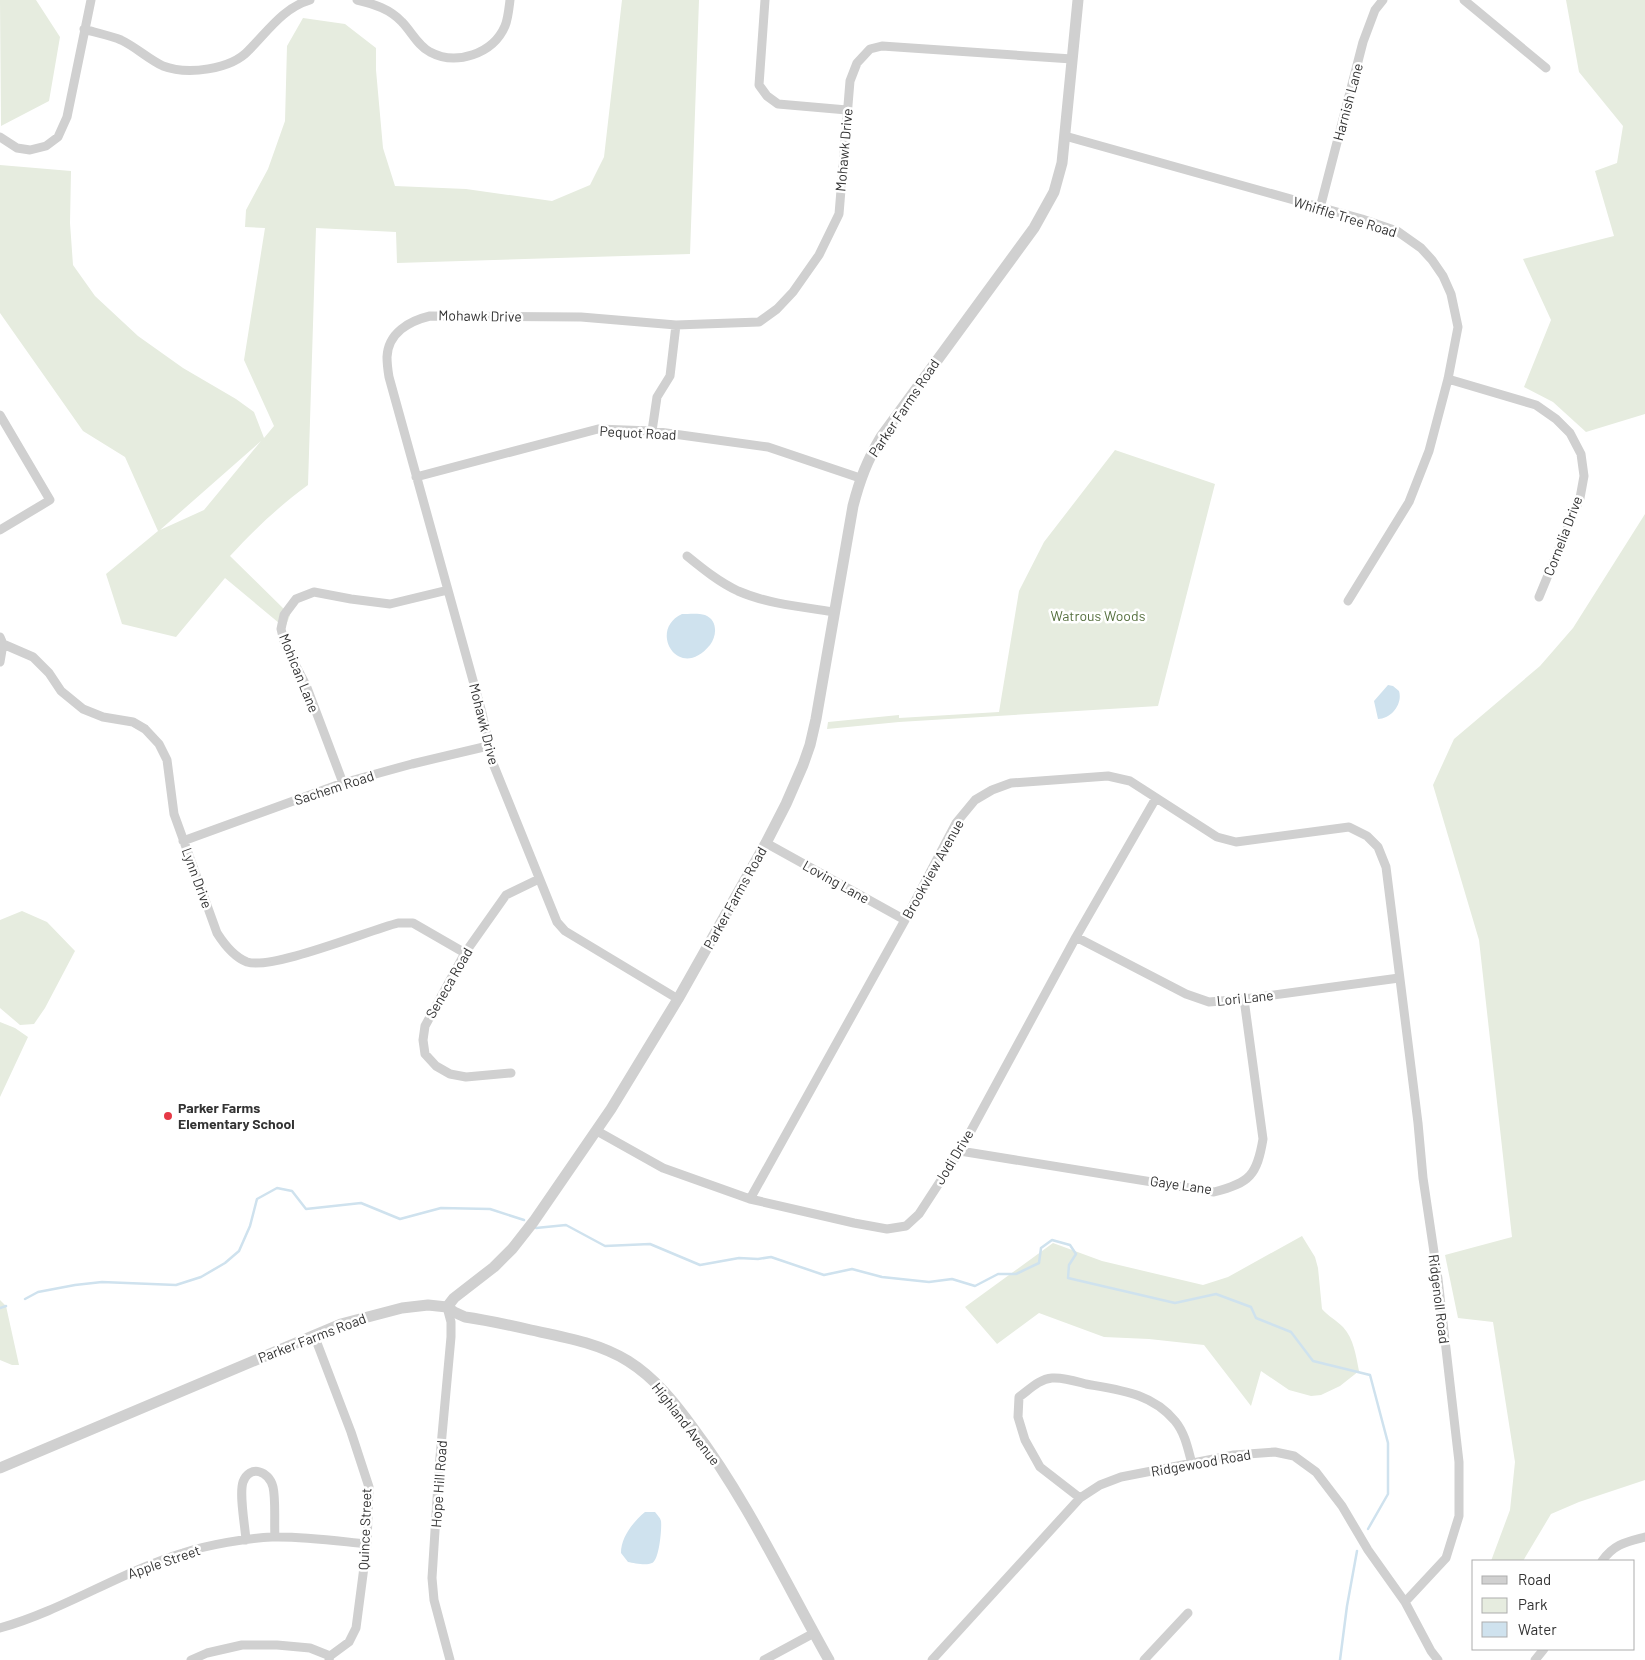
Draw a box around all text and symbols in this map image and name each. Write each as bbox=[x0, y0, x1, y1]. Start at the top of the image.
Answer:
street label: Harnish Lane bbox=[1329, 61, 1366, 143]
street label: Mohawk Drive bbox=[831, 108, 856, 192]
street label: Whiffle Tree Road bbox=[1291, 193, 1399, 240]
street label: Mohawk Drive bbox=[438, 306, 522, 325]
street label: Parker Farms Road bbox=[865, 356, 943, 460]
street label: Pequot Road bbox=[599, 422, 677, 443]
street label: Cornelia Drive bbox=[1540, 494, 1586, 578]
park label: Watrous Woods bbox=[1051, 607, 1146, 624]
street label: Mohican Lane bbox=[276, 631, 323, 715]
street label: Mohawk Drive bbox=[466, 681, 503, 766]
street label: Sachem Road bbox=[292, 767, 376, 808]
street label: Brookview Avenue bbox=[898, 816, 967, 921]
street label: Parker Farms Road bbox=[699, 844, 770, 952]
street label: Lynn Drive bbox=[179, 845, 216, 910]
street label: Loving Lane bbox=[800, 856, 872, 907]
street label: Seneca Road bbox=[422, 944, 476, 1021]
street label: Lori Lane bbox=[1216, 986, 1274, 1009]
place label: Parker Farms Elementary School bbox=[178, 1099, 295, 1132]
marker: Parker Farms Elementary School bbox=[162, 1110, 174, 1122]
street label: Jodi Drive bbox=[931, 1126, 977, 1187]
street label: Gaye Lane bbox=[1149, 1172, 1213, 1197]
street label: Ridgenoll Road bbox=[1426, 1253, 1453, 1345]
street label: Parker Farms Road bbox=[255, 1309, 368, 1366]
street label: Highland Avenue bbox=[649, 1379, 724, 1469]
street label: Hope Hill Road bbox=[427, 1440, 450, 1528]
street label: Ridgewood Road bbox=[1150, 1445, 1252, 1480]
street label: Quince Street bbox=[355, 1488, 374, 1570]
street label: Apple Street bbox=[125, 1541, 202, 1582]
legend bbox=[1472, 1560, 1635, 1650]
text: Road bbox=[1518, 1570, 1551, 1588]
text: Park bbox=[1518, 1595, 1548, 1613]
text: Water bbox=[1518, 1620, 1557, 1638]

